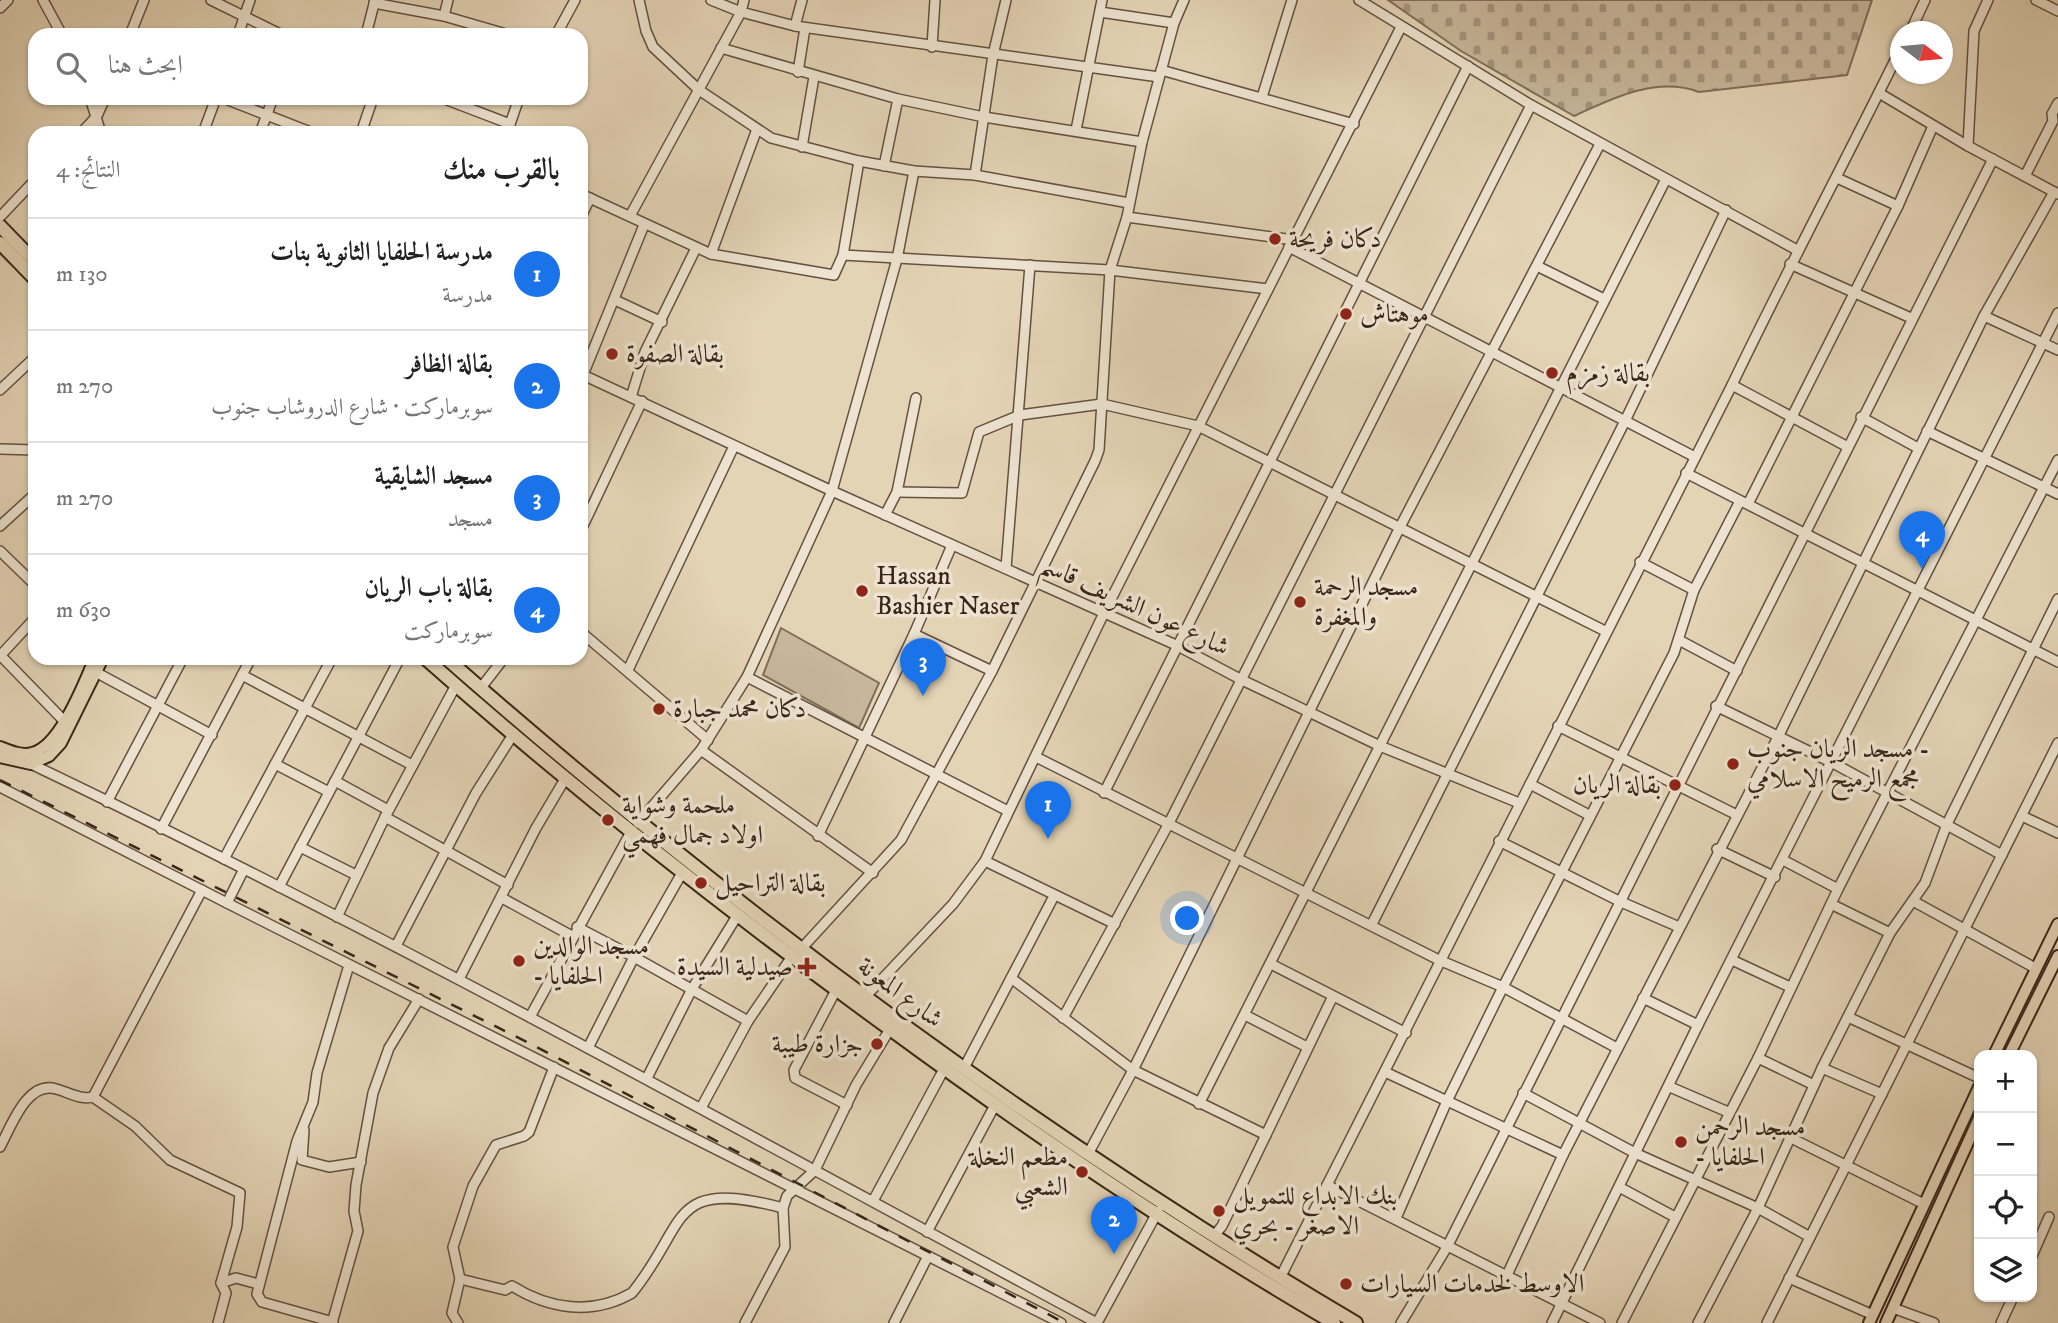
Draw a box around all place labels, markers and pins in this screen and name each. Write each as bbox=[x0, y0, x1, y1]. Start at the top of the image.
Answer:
place label: دكان فريحة bbox=[1289, 223, 1382, 256]
marker: دكان فريحة bbox=[1267, 231, 1283, 247]
place label: موهتاش bbox=[1360, 298, 1429, 331]
marker: موهتاش bbox=[1338, 306, 1354, 322]
place label: بقالة الصفوة bbox=[626, 338, 724, 371]
marker: بقالة الصفوة bbox=[604, 346, 620, 362]
place label: بقالة زمزم bbox=[1566, 357, 1650, 395]
marker: بقالة زمزم bbox=[1544, 365, 1560, 381]
pin: 4 bbox=[1899, 511, 1945, 569]
place label: Hassan Bashier Naser bbox=[876, 560, 1020, 623]
place label: مسجد الرحمة والمغفرة bbox=[1314, 571, 1418, 634]
marker: Hassan Bashier Naser bbox=[854, 583, 870, 599]
marker: مسجد الرحمة والمغفرة bbox=[1292, 594, 1308, 610]
pin: 3 bbox=[900, 638, 946, 696]
place label: دكان محمد جبارة bbox=[673, 693, 806, 726]
marker: دكان محمد جبارة bbox=[651, 701, 667, 717]
place label: مسجد الريان جنوب - مجمع الرميح الاسلامي bbox=[1747, 733, 1930, 802]
marker: مسجد الريان جنوب - مجمع الرميح الاسلامي bbox=[1725, 756, 1741, 772]
place label: بقالة الريان bbox=[1573, 769, 1661, 802]
marker: بقالة الريان bbox=[1667, 777, 1683, 793]
pin: 1 bbox=[1025, 781, 1071, 839]
place label: ملحمة وشواية اولاد جمال فهمي bbox=[622, 789, 763, 859]
marker: ملحمة وشواية اولاد جمال فهمي bbox=[600, 812, 616, 828]
place label: بقالة التراحيل bbox=[715, 867, 826, 900]
marker: بقالة التراحيل bbox=[693, 875, 709, 891]
place label: مسجد الوالدين - الحلفايا bbox=[533, 930, 649, 993]
place label: صيدلية السيدة bbox=[677, 951, 793, 984]
marker: مسجد الوالدين - الحلفايا bbox=[511, 953, 527, 969]
marker: صيدلية السيدة bbox=[799, 959, 815, 975]
place label: جزارة طيبة bbox=[772, 1028, 863, 1061]
marker: جزارة طيبة bbox=[869, 1036, 885, 1052]
place label: مسجد الرحمن - الحلفايا bbox=[1695, 1111, 1805, 1174]
marker: مسجد الرحمن - الحلفايا bbox=[1673, 1134, 1689, 1150]
place label: مطعم النخلة الشعبي bbox=[967, 1141, 1068, 1210]
marker: مطعم النخلة الشعبي bbox=[1074, 1164, 1090, 1180]
place label: بنك الابداع للتمويل الاصغر - بحري bbox=[1233, 1180, 1397, 1246]
pin: 2 bbox=[1091, 1196, 1137, 1254]
marker: بنك الابداع للتمويل الاصغر - بحري bbox=[1211, 1203, 1227, 1219]
place label: الاوسط لخدمات السيارات bbox=[1360, 1268, 1584, 1301]
marker: الاوسط لخدمات السيارات bbox=[1338, 1276, 1354, 1292]

